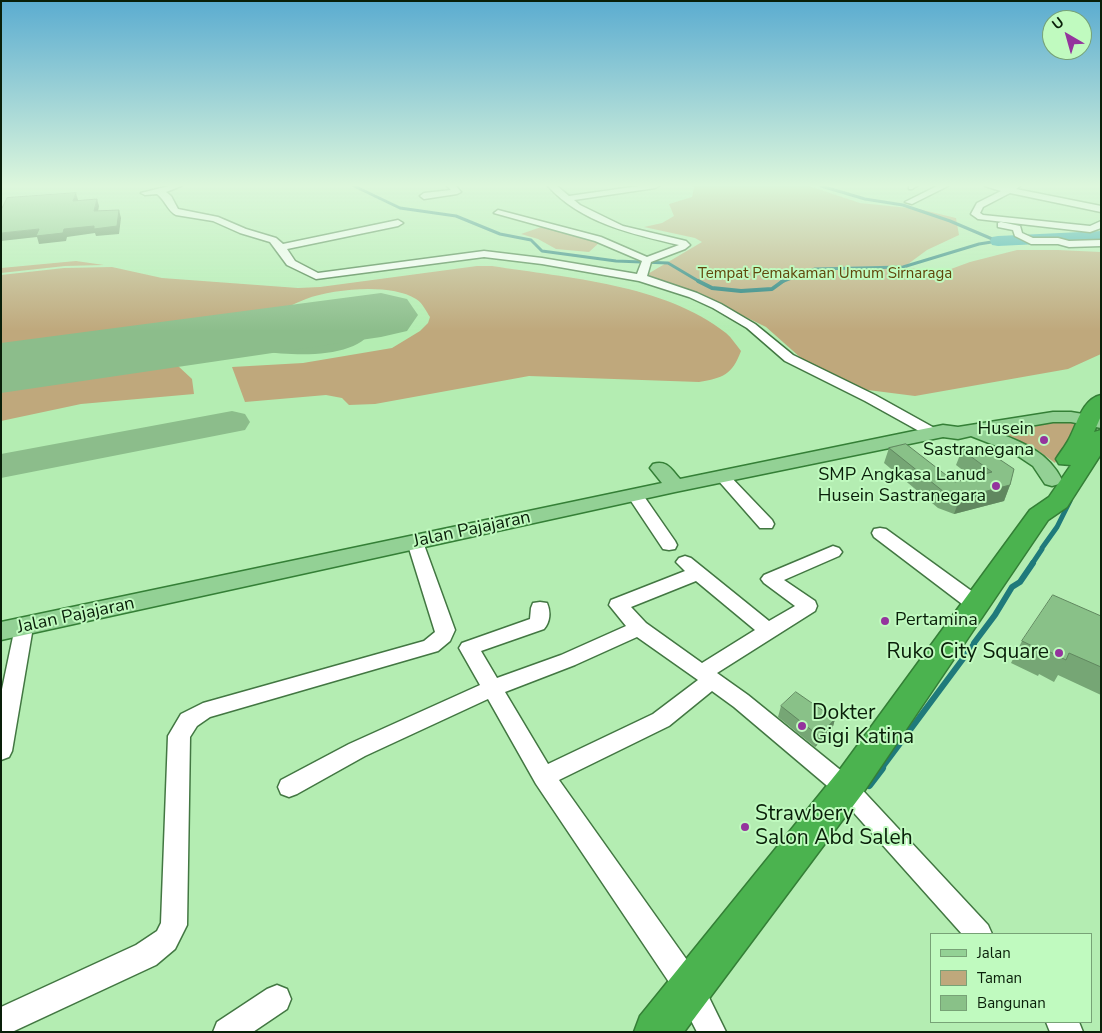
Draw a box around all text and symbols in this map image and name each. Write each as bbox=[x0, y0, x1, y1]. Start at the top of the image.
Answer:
north arrow bbox=[1042, 10, 1092, 60]
text: U bbox=[1048, 13, 1068, 34]
park label: Tempat Pemakaman Umum Sirnaraga bbox=[698, 265, 952, 283]
place label: Husein Sastranegana bbox=[923, 419, 1034, 462]
marker: Husein Sastranegana bbox=[1038, 434, 1050, 446]
place label: SMP Angkasa Lanud Husein Sastranegara bbox=[818, 465, 986, 508]
marker: SMP Angkasa Lanud Husein Sastranegara bbox=[990, 480, 1002, 492]
street label: Jalan Pajajaran bbox=[411, 507, 533, 553]
street label: Jalan Pajajaran bbox=[15, 593, 137, 639]
place label: Pertamina bbox=[895, 610, 978, 632]
marker: Pertamina bbox=[879, 615, 891, 627]
place label: Ruko City Square bbox=[887, 640, 1049, 666]
marker: Ruko City Square bbox=[1053, 647, 1065, 659]
place label: Dokter Gigi Katina bbox=[812, 701, 914, 751]
marker: Dokter Gigi Katina bbox=[796, 720, 808, 732]
place label: Strawbery Salon Abd Saleh bbox=[755, 802, 913, 852]
marker: Strawbery Salon Abd Saleh bbox=[739, 821, 751, 833]
legend bbox=[930, 933, 1092, 1023]
text: Jalan bbox=[977, 943, 1011, 963]
text: Taman bbox=[977, 968, 1022, 988]
text: Bangunan bbox=[977, 993, 1046, 1013]

